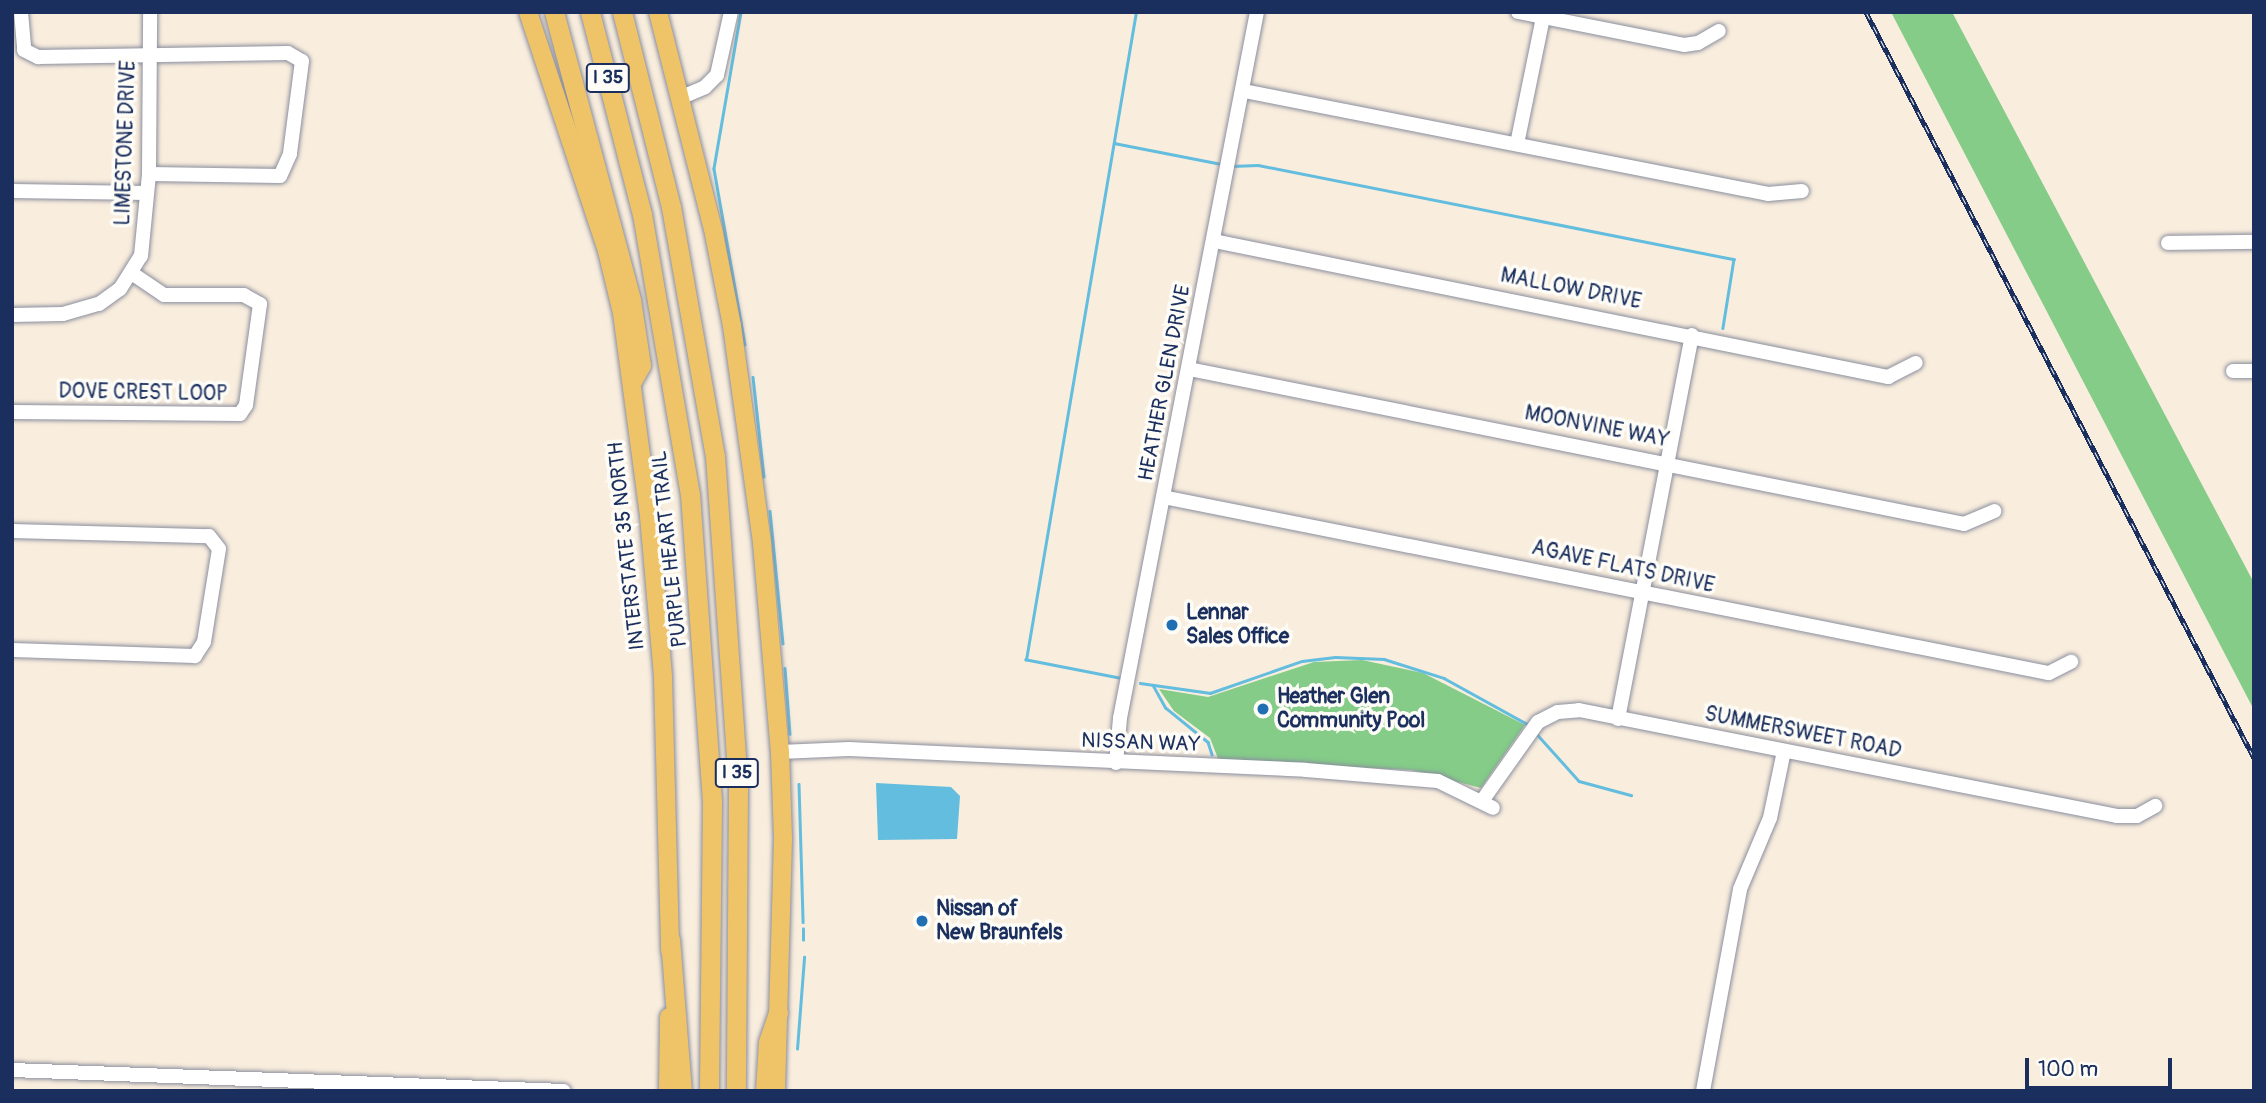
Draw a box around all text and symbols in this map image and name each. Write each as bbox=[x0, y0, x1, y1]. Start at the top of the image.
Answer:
street label: LIMESTONE DRIVE bbox=[111, 60, 141, 226]
road number: I 35 bbox=[585, 62, 631, 94]
street label: MALLOW DRIVE bbox=[1498, 263, 1644, 315]
street label: HEATHER GLEN DRIVE bbox=[1134, 283, 1196, 483]
street label: DOVE CREST LOOP bbox=[58, 379, 228, 407]
street label: MOONVINE WAY bbox=[1523, 401, 1671, 453]
street label: INTERSTATE 35 NORTH bbox=[604, 441, 650, 651]
street label: PURPLE HEART TRAIL bbox=[647, 449, 693, 649]
street label: AGAVE FLATS DRIVE bbox=[1529, 535, 1717, 599]
place label: Lennar Sales Office bbox=[1186, 600, 1289, 650]
marker: Lennar Sales Office bbox=[1164, 617, 1180, 633]
place label: Heather Glen Community Pool bbox=[1277, 684, 1425, 734]
marker: Heather Glen Community Pool bbox=[1255, 701, 1271, 717]
street label: SUMMERSWEET ROAD bbox=[1702, 702, 1904, 764]
street label: NISSAN WAY bbox=[1081, 728, 1201, 758]
road number: I 35 bbox=[714, 758, 760, 788]
place label: Nissan of New Braunfels bbox=[936, 896, 1062, 946]
marker: Nissan of New Braunfels bbox=[914, 913, 930, 929]
scale bar bbox=[2028, 1044, 2175, 1088]
text: 100 m bbox=[2038, 1056, 2098, 1083]

